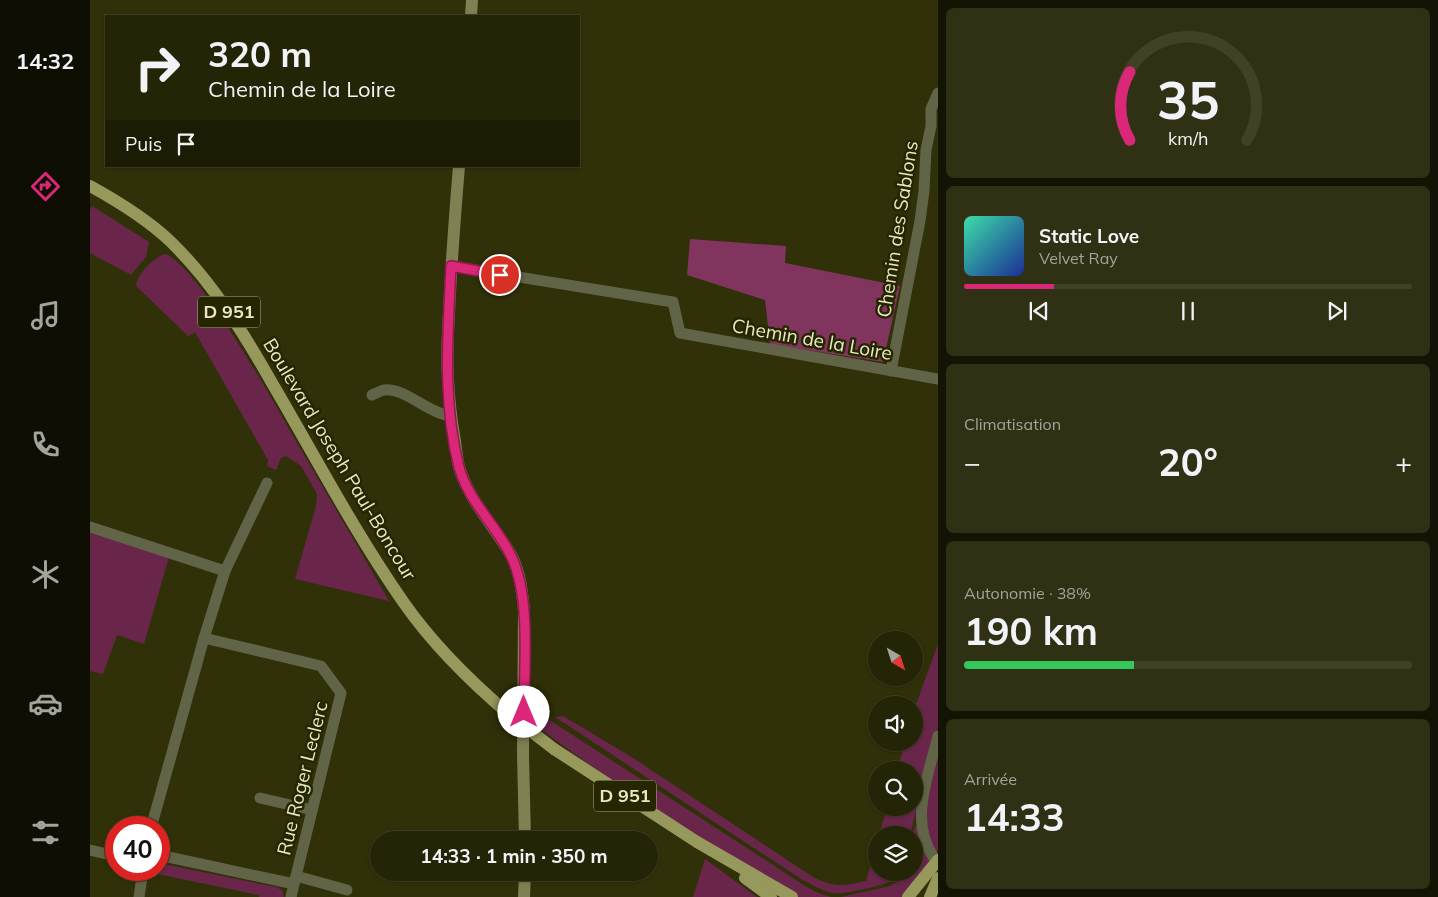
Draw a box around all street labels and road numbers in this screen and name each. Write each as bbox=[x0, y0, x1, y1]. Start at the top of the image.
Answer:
street label: Chemin des Sablons bbox=[871, 139, 923, 319]
road number: D 951 bbox=[198, 296, 260, 328]
street label: Chemin de la Loire bbox=[730, 313, 894, 365]
street label: Boulevard Joseph Paul-Boncour bbox=[258, 334, 422, 584]
street label: Rue Roger Leclerc bbox=[271, 699, 333, 857]
road number: D 951 bbox=[594, 780, 656, 811]

